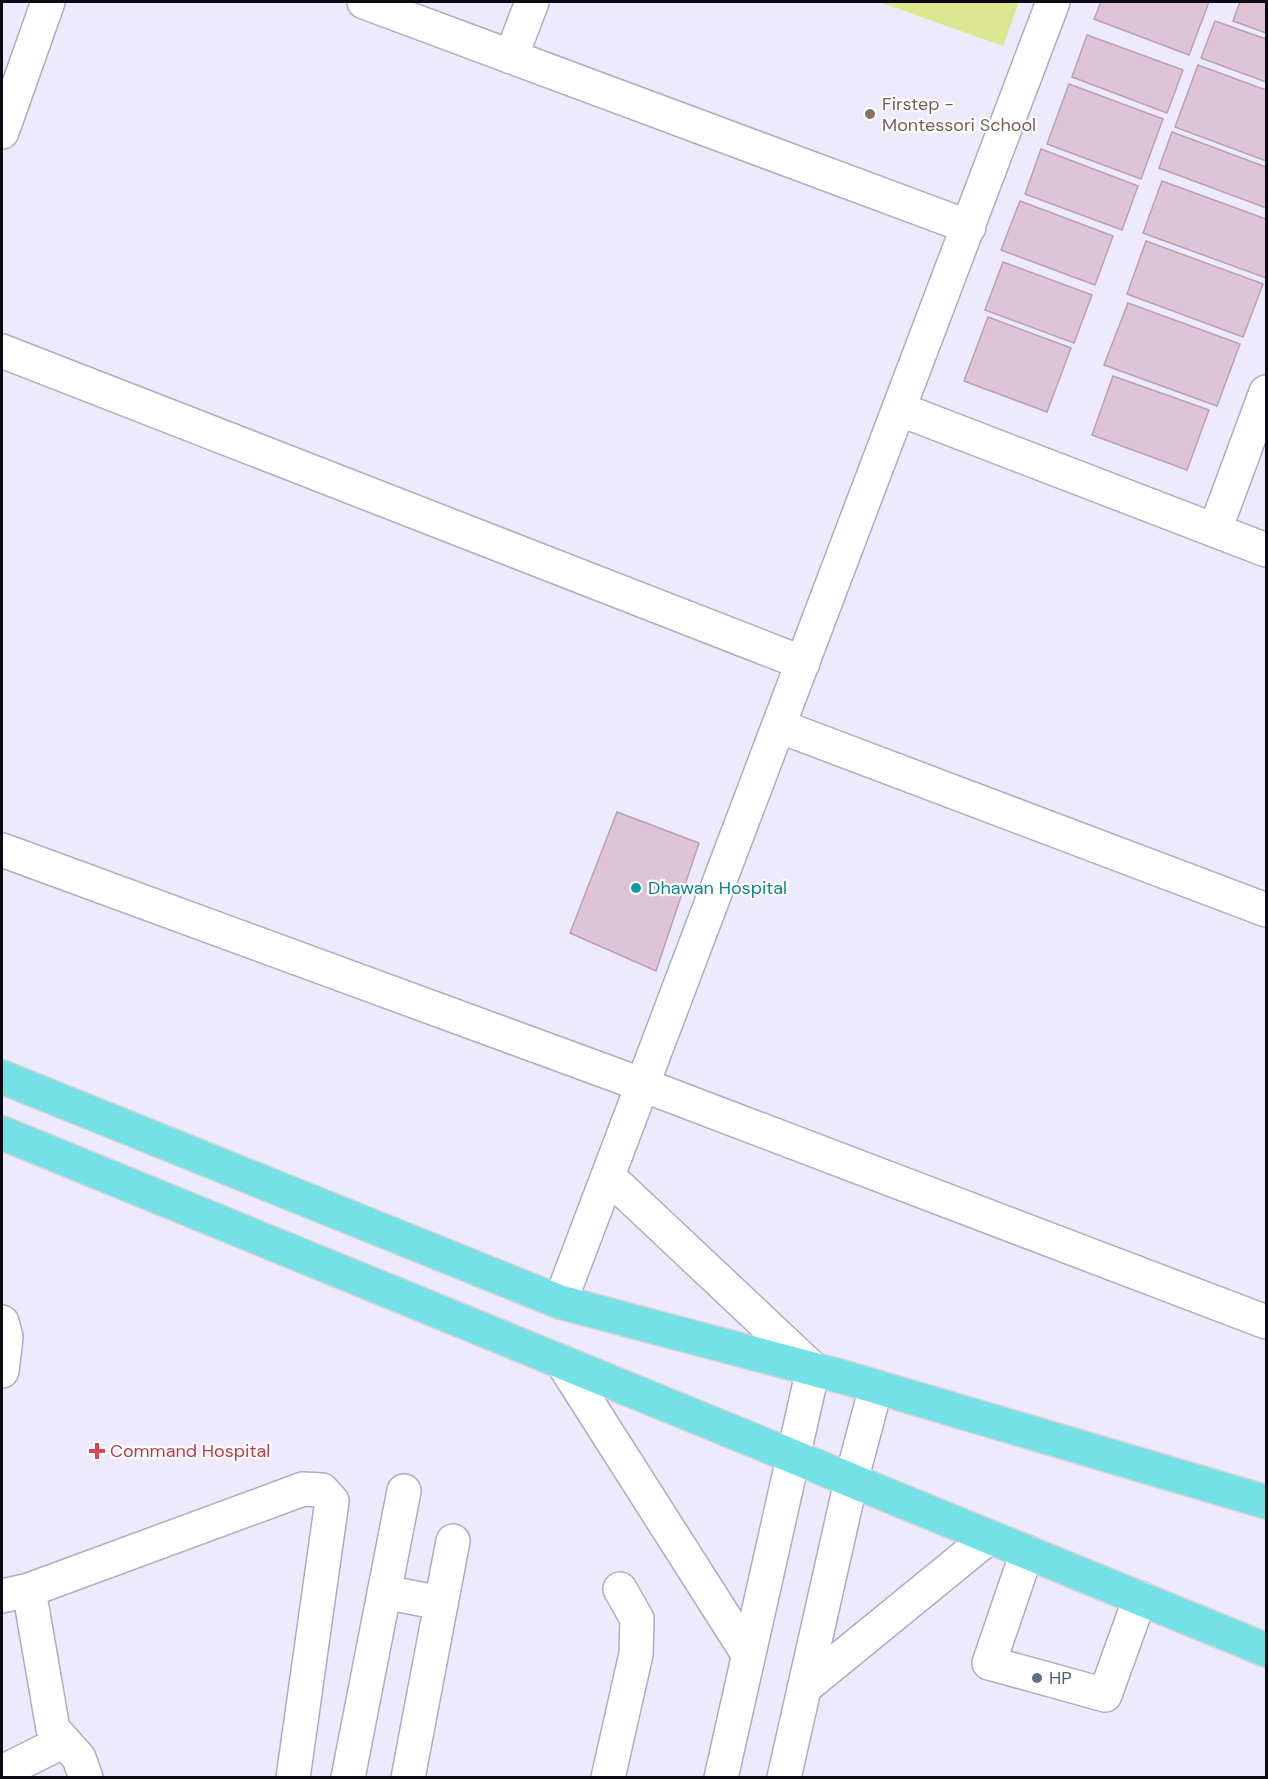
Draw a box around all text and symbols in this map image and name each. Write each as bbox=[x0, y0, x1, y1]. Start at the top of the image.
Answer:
place label: Firstep - Montessori School bbox=[882, 92, 1036, 137]
marker: Firstep - Montessori School bbox=[863, 107, 877, 121]
place label: Dhawan Hospital bbox=[648, 876, 787, 900]
marker: Dhawan Hospital bbox=[629, 881, 643, 895]
place label: Command Hospital bbox=[110, 1439, 270, 1463]
marker: Command Hospital bbox=[88, 1442, 106, 1460]
place label: HP bbox=[1049, 1666, 1072, 1690]
marker: HP bbox=[1030, 1671, 1044, 1685]

